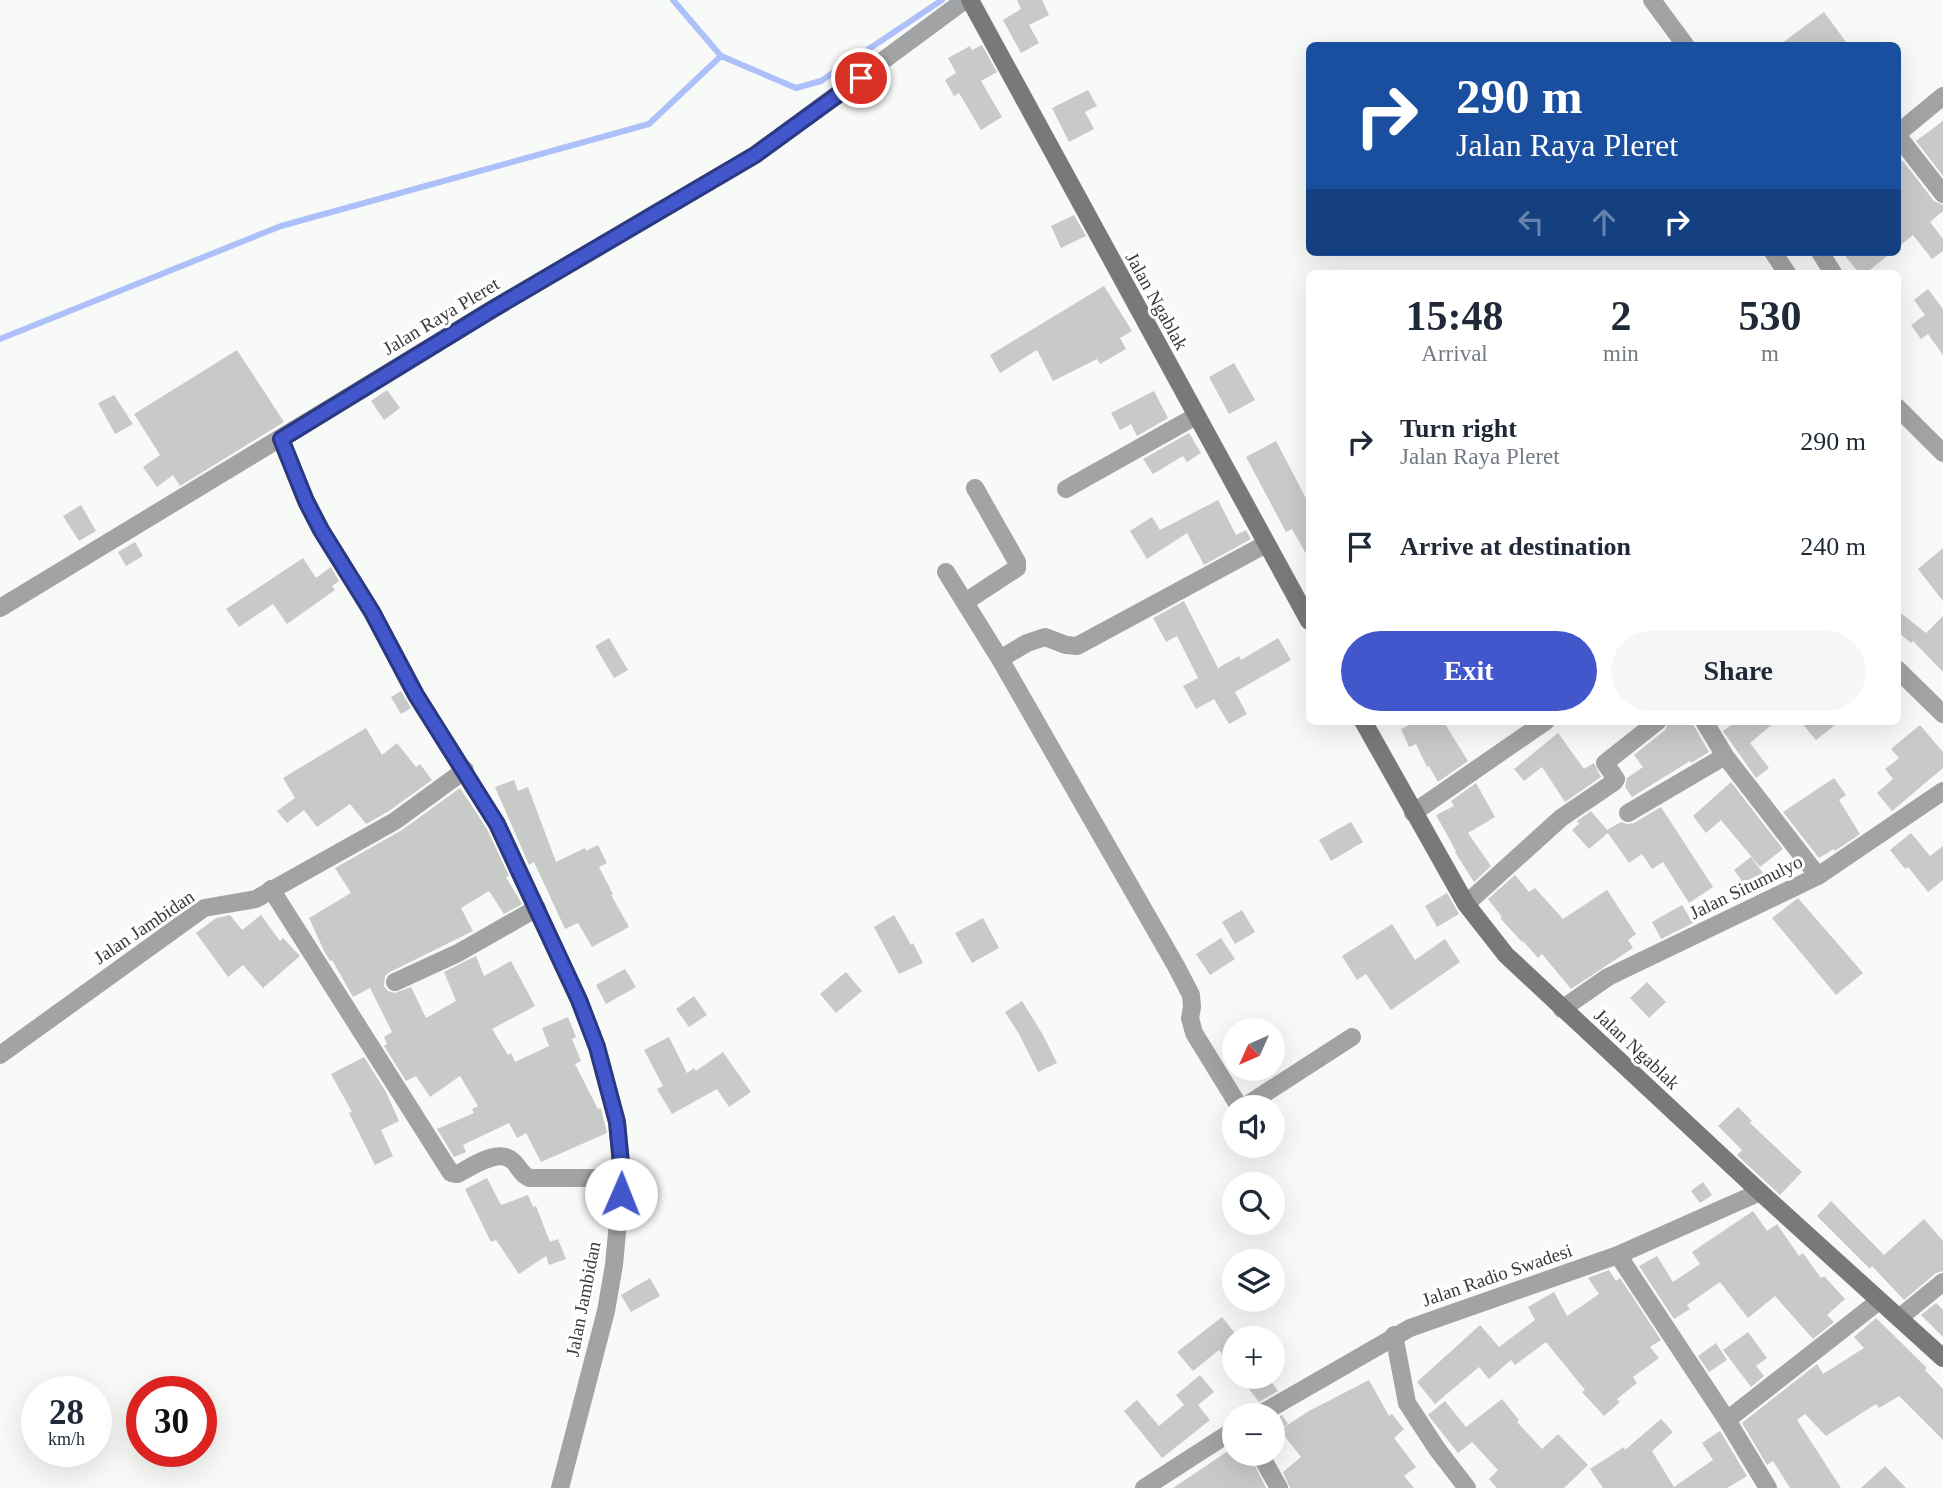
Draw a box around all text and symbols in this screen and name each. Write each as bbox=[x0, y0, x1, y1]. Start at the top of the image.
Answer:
pin bbox=[831, 48, 891, 108]
icon: arrive bbox=[842, 59, 880, 97]
text: 290 m bbox=[1456, 69, 1583, 124]
icon: right bbox=[1341, 70, 1432, 161]
text: Jalan Raya Pleret bbox=[1456, 127, 1678, 163]
icon: left bbox=[1512, 203, 1550, 241]
icon: ahead bbox=[1585, 203, 1623, 241]
icon: right bbox=[1658, 203, 1696, 241]
street label: Jalan Ngablak bbox=[1122, 249, 1193, 354]
street label: Jalan Raya Pleret bbox=[379, 273, 504, 359]
text: 15:48 bbox=[1406, 293, 1504, 339]
text: 2 bbox=[1610, 293, 1631, 339]
text: 530 bbox=[1738, 293, 1801, 339]
text: Arrival bbox=[1421, 341, 1488, 366]
text: min bbox=[1603, 341, 1639, 366]
text: m bbox=[1761, 341, 1779, 366]
text: Turn right bbox=[1400, 414, 1517, 443]
icon: right bbox=[1341, 423, 1379, 461]
text: 290 m bbox=[1800, 427, 1866, 456]
text: Jalan Raya Pleret bbox=[1400, 444, 1560, 469]
icon: arrive bbox=[1341, 528, 1379, 566]
text: Arrive at destination bbox=[1400, 532, 1631, 561]
text: 240 m bbox=[1800, 532, 1866, 561]
button: Exit bbox=[1341, 631, 1597, 711]
button: Share bbox=[1611, 631, 1866, 711]
street label: Jalan Situmulyo bbox=[1686, 851, 1806, 923]
street label: Jalan Jambidan bbox=[90, 885, 199, 968]
street label: Jalan Ngablak bbox=[1590, 1004, 1684, 1094]
north arrow bbox=[1222, 1018, 1284, 1082]
map controls bbox=[1222, 1018, 1285, 1466]
button: sound bbox=[1222, 1095, 1285, 1158]
position arrow bbox=[584, 1157, 658, 1231]
button: search bbox=[1222, 1172, 1285, 1235]
street label: Jalan Jambidan bbox=[562, 1239, 605, 1358]
street label: Jalan Radio Swadesi bbox=[1419, 1239, 1575, 1311]
button: layers bbox=[1222, 1249, 1285, 1312]
button: + bbox=[1222, 1326, 1285, 1389]
speed limit sign: 30 bbox=[126, 1376, 217, 1467]
text: 28 bbox=[49, 1393, 84, 1432]
button: − bbox=[1222, 1403, 1285, 1466]
text: km/h bbox=[48, 1429, 85, 1449]

